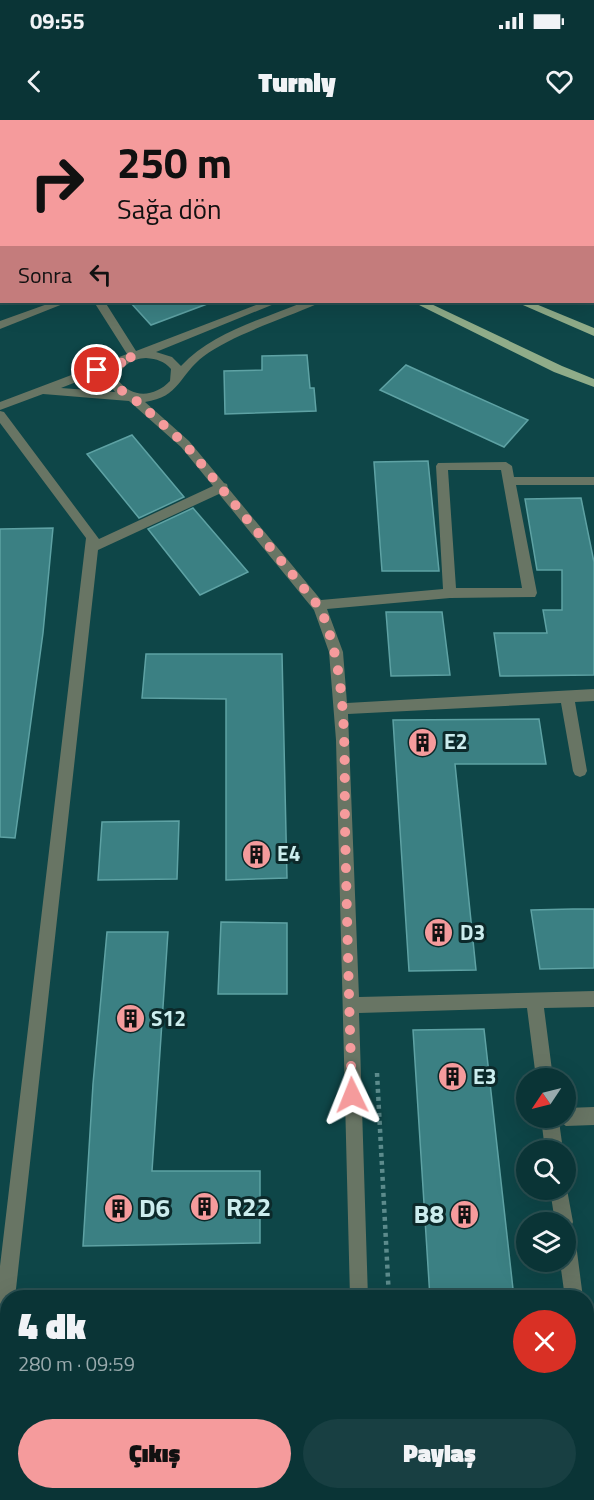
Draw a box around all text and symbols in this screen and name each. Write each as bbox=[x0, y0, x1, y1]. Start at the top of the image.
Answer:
text: 09:55 bbox=[30, 4, 85, 38]
text: Turnly bbox=[258, 61, 336, 102]
icon: back bbox=[18, 65, 51, 98]
icon: heart bbox=[543, 65, 576, 98]
text: 250 m bbox=[117, 130, 232, 194]
icon: right bbox=[18, 144, 96, 222]
text: Sağa dön bbox=[117, 188, 222, 229]
text: Sonra bbox=[18, 258, 72, 292]
icon: left bbox=[84, 258, 117, 291]
pin bbox=[71, 344, 122, 395]
icon: arrive bbox=[80, 353, 113, 386]
place label: E2 bbox=[444, 725, 467, 757]
building icon: E2 bbox=[407, 726, 439, 758]
place label: E4 bbox=[277, 837, 300, 869]
building icon: E4 bbox=[240, 838, 272, 870]
place label: D3 bbox=[460, 916, 485, 948]
building icon: D3 bbox=[423, 917, 455, 949]
place label: S12 bbox=[151, 1002, 186, 1034]
building icon: S12 bbox=[114, 1003, 146, 1035]
place label: E3 bbox=[473, 1060, 496, 1092]
building icon: E3 bbox=[436, 1061, 468, 1093]
position arrow bbox=[320, 1063, 384, 1127]
north arrow bbox=[516, 1068, 576, 1128]
map controls bbox=[516, 1068, 576, 1272]
button: search bbox=[516, 1140, 576, 1200]
place label: R22 bbox=[226, 1187, 271, 1226]
place label: D6 bbox=[139, 1188, 170, 1227]
building icon: R22 bbox=[189, 1191, 221, 1223]
building icon: D6 bbox=[102, 1192, 134, 1224]
place label: B8 bbox=[414, 1194, 444, 1233]
building icon: B8 bbox=[449, 1198, 481, 1230]
button: layers bbox=[516, 1212, 576, 1272]
text: 4 dk bbox=[18, 1298, 86, 1353]
button: close bbox=[513, 1310, 576, 1373]
text: 280 m · 09:59 bbox=[18, 1348, 135, 1379]
button: Çıkış bbox=[18, 1419, 291, 1488]
button: Paylaş bbox=[303, 1419, 576, 1488]

